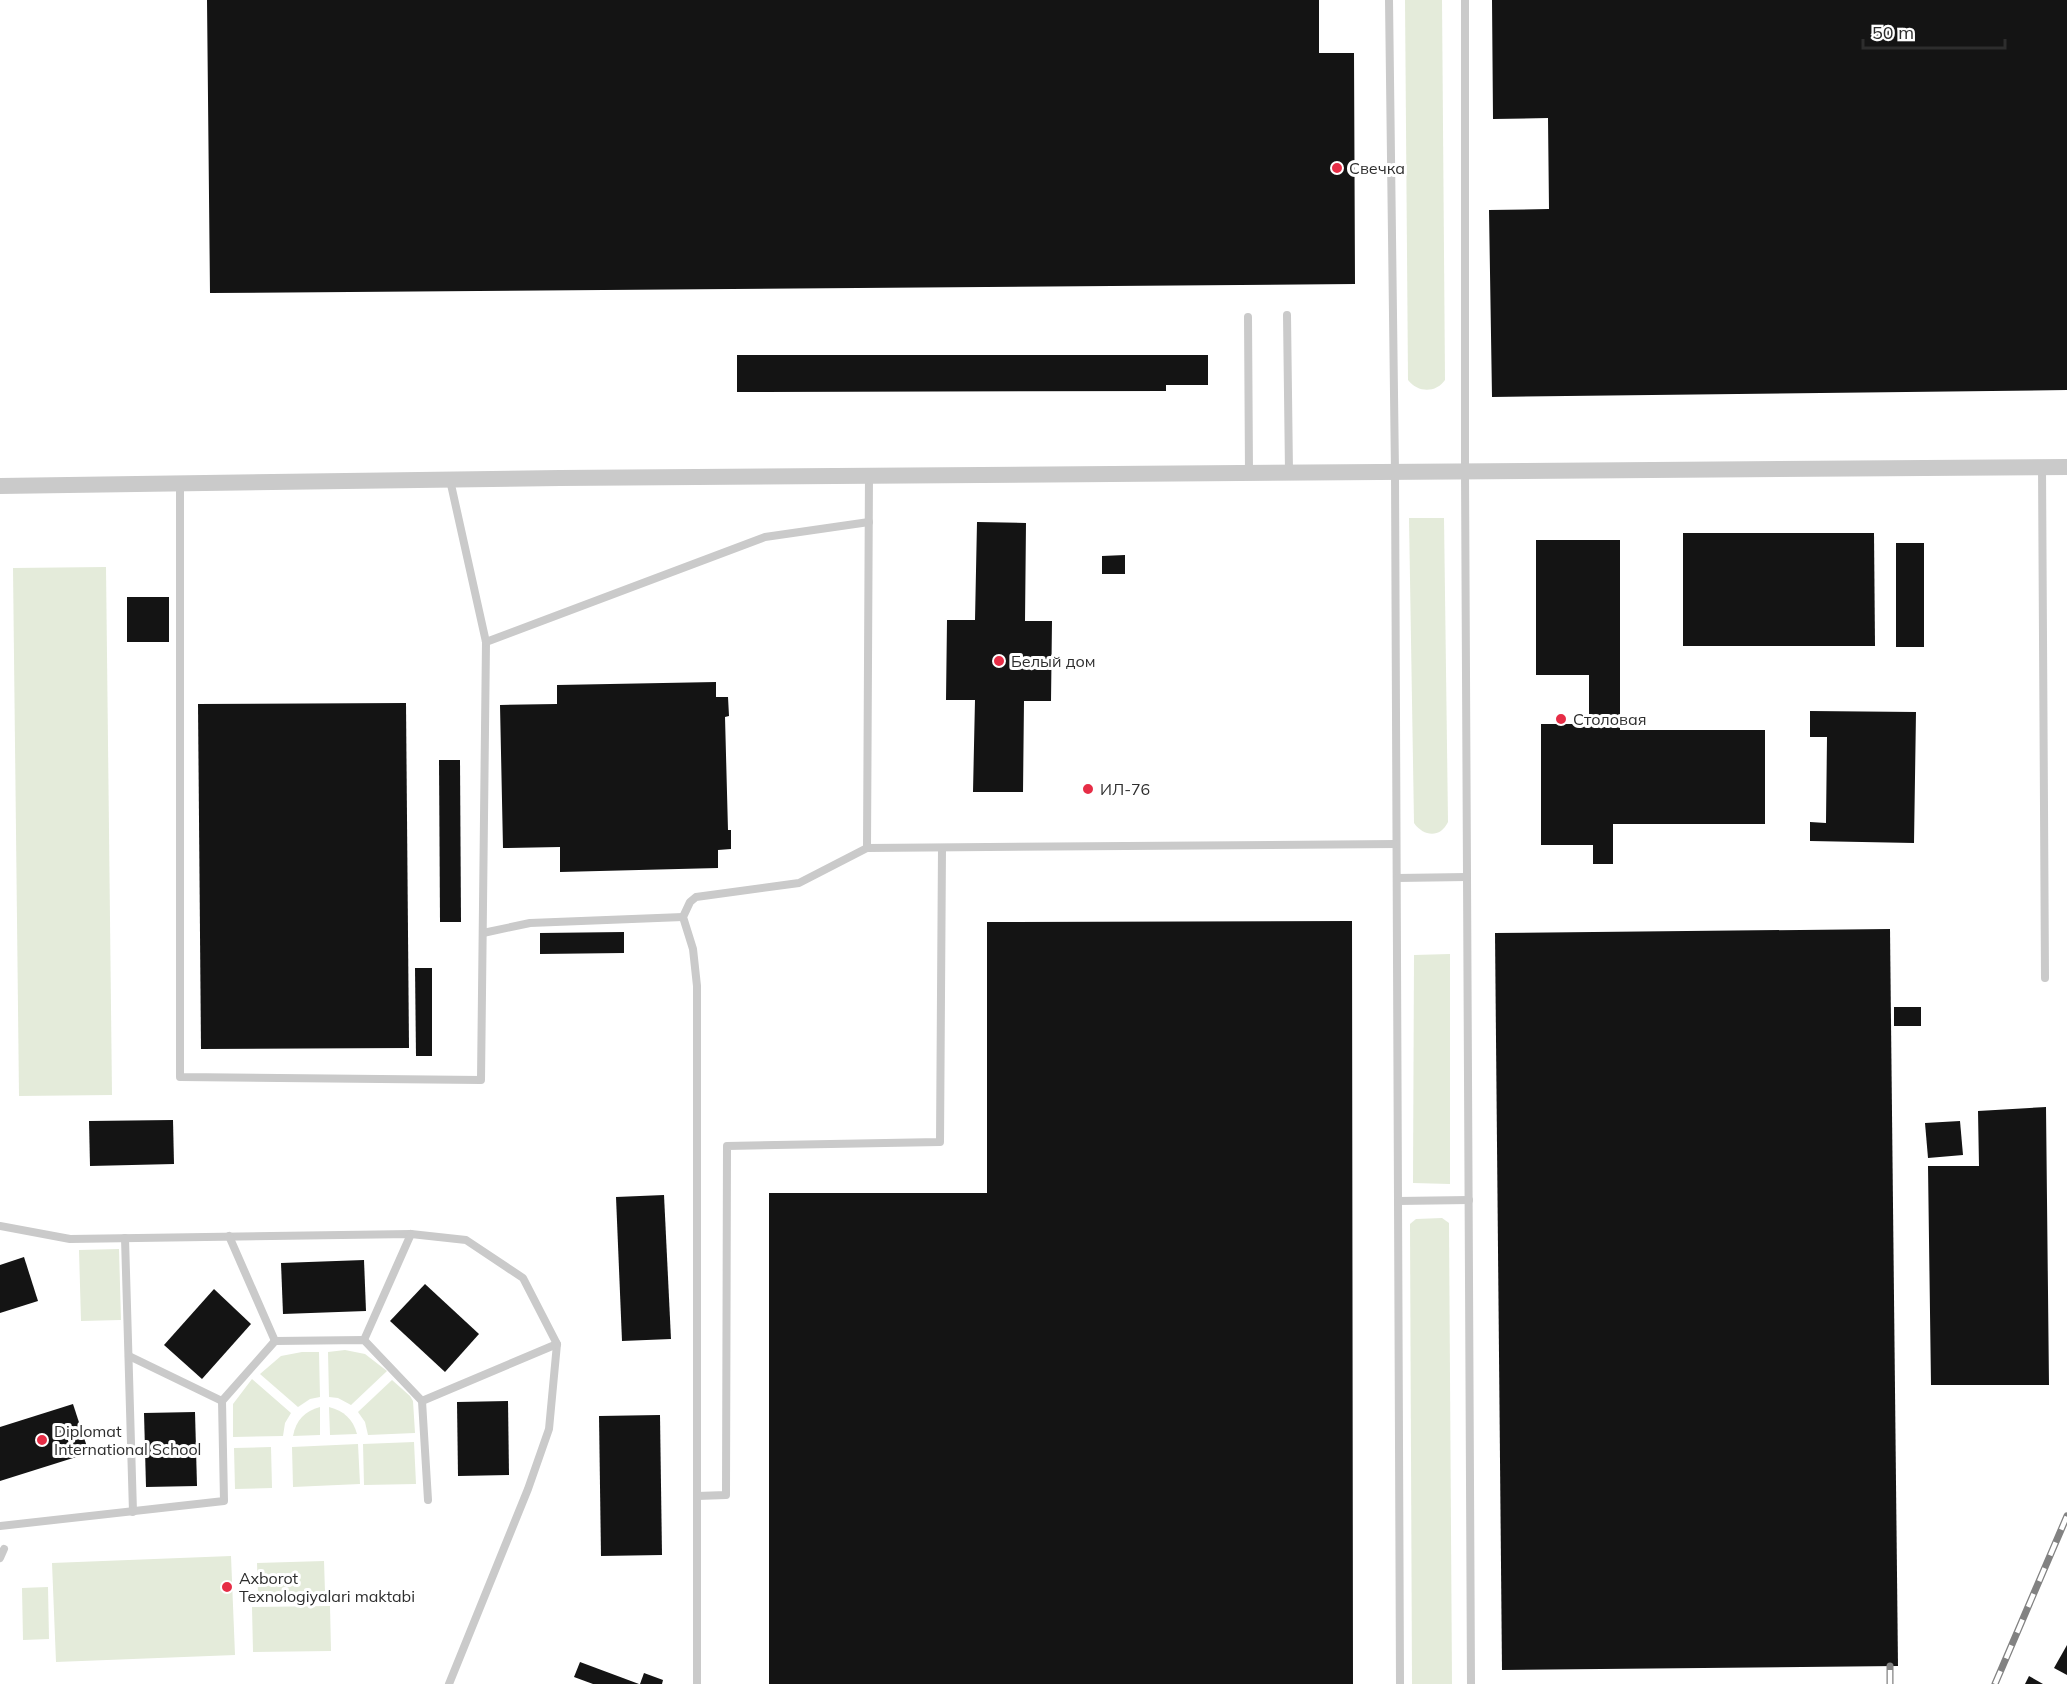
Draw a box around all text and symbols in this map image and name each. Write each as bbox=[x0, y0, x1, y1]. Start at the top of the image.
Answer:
scale bar bbox=[1863, 12, 2006, 50]
text: 50 m bbox=[1872, 21, 1914, 44]
place label: Свечка bbox=[1349, 158, 1405, 178]
marker: Свечка bbox=[1330, 161, 1344, 175]
place label: Белый дом bbox=[1011, 651, 1095, 671]
marker: Белый дом bbox=[992, 654, 1006, 668]
place label: Столовая bbox=[1573, 709, 1647, 729]
marker: Столовая bbox=[1554, 712, 1568, 726]
place label: ИЛ-76 bbox=[1100, 779, 1150, 799]
marker: ИЛ-76 bbox=[1081, 782, 1095, 796]
place label: Diplomat International School bbox=[54, 1421, 201, 1459]
marker: Diplomat International School bbox=[35, 1433, 49, 1447]
place label: Axborot Texnologiyalari maktabi bbox=[239, 1568, 415, 1606]
marker: Axborot Texnologiyalari maktabi bbox=[220, 1580, 234, 1594]

